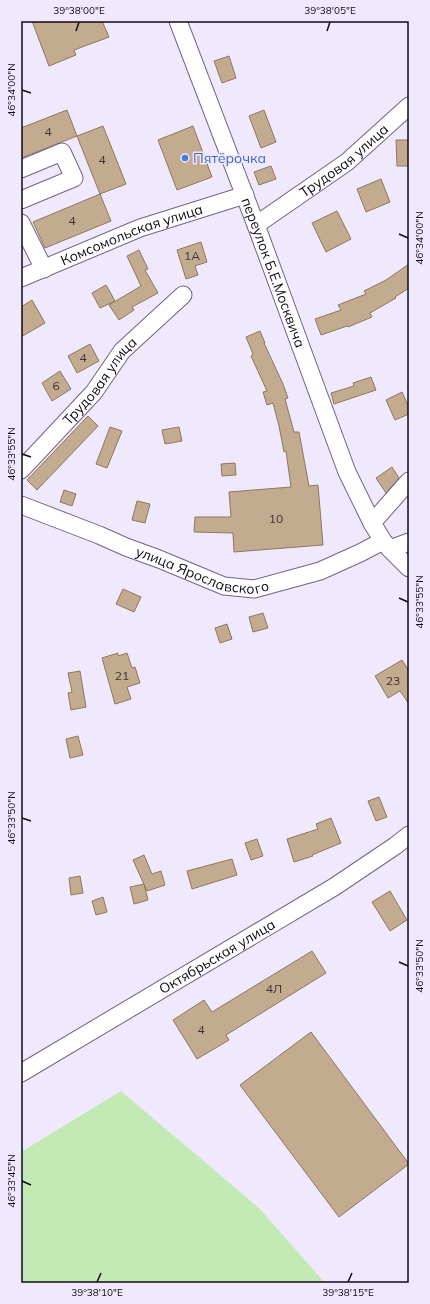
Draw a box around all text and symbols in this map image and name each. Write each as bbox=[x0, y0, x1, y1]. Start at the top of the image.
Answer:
text: 39°38'00"E bbox=[53, 4, 105, 17]
text: 39°38'05"E bbox=[304, 4, 356, 17]
text: 46°34'00"N bbox=[5, 63, 18, 117]
street label: Трудовая улица bbox=[296, 120, 392, 201]
house number: 4 bbox=[44, 124, 52, 139]
place label: Пятёрочка bbox=[193, 149, 266, 167]
house number: 4 bbox=[98, 152, 106, 167]
marker: Пятёрочка bbox=[180, 153, 190, 163]
street label: переулок Б.Е.Москвича bbox=[237, 195, 309, 350]
street label: Комсомольская улица bbox=[58, 200, 205, 269]
text: 46°34'00"N bbox=[413, 211, 426, 265]
house number: 4 bbox=[68, 213, 76, 228]
house number: 1А bbox=[184, 248, 200, 263]
street label: Трудовая улица bbox=[59, 333, 140, 429]
house number: 4 bbox=[79, 350, 87, 365]
house number: 6 bbox=[52, 378, 60, 393]
text: 46°33'55"N bbox=[5, 427, 18, 481]
house number: 10 bbox=[269, 511, 283, 526]
street label: улица Ярославского bbox=[133, 542, 271, 598]
text: 46°33'55"N bbox=[413, 575, 426, 629]
house number: 21 bbox=[115, 668, 129, 683]
house number: 23 bbox=[386, 673, 400, 688]
text: 46°33'50"N bbox=[5, 791, 18, 845]
street label: Октябрьская улица bbox=[156, 915, 278, 998]
text: 46°33'50"N bbox=[413, 939, 426, 993]
house number: 4Л bbox=[266, 981, 282, 996]
house number: 4 bbox=[197, 1022, 205, 1037]
text: 46°33'45"N bbox=[5, 1154, 18, 1208]
text: 39°38'10"E bbox=[71, 1286, 123, 1299]
text: 39°38'15"E bbox=[322, 1286, 374, 1299]

